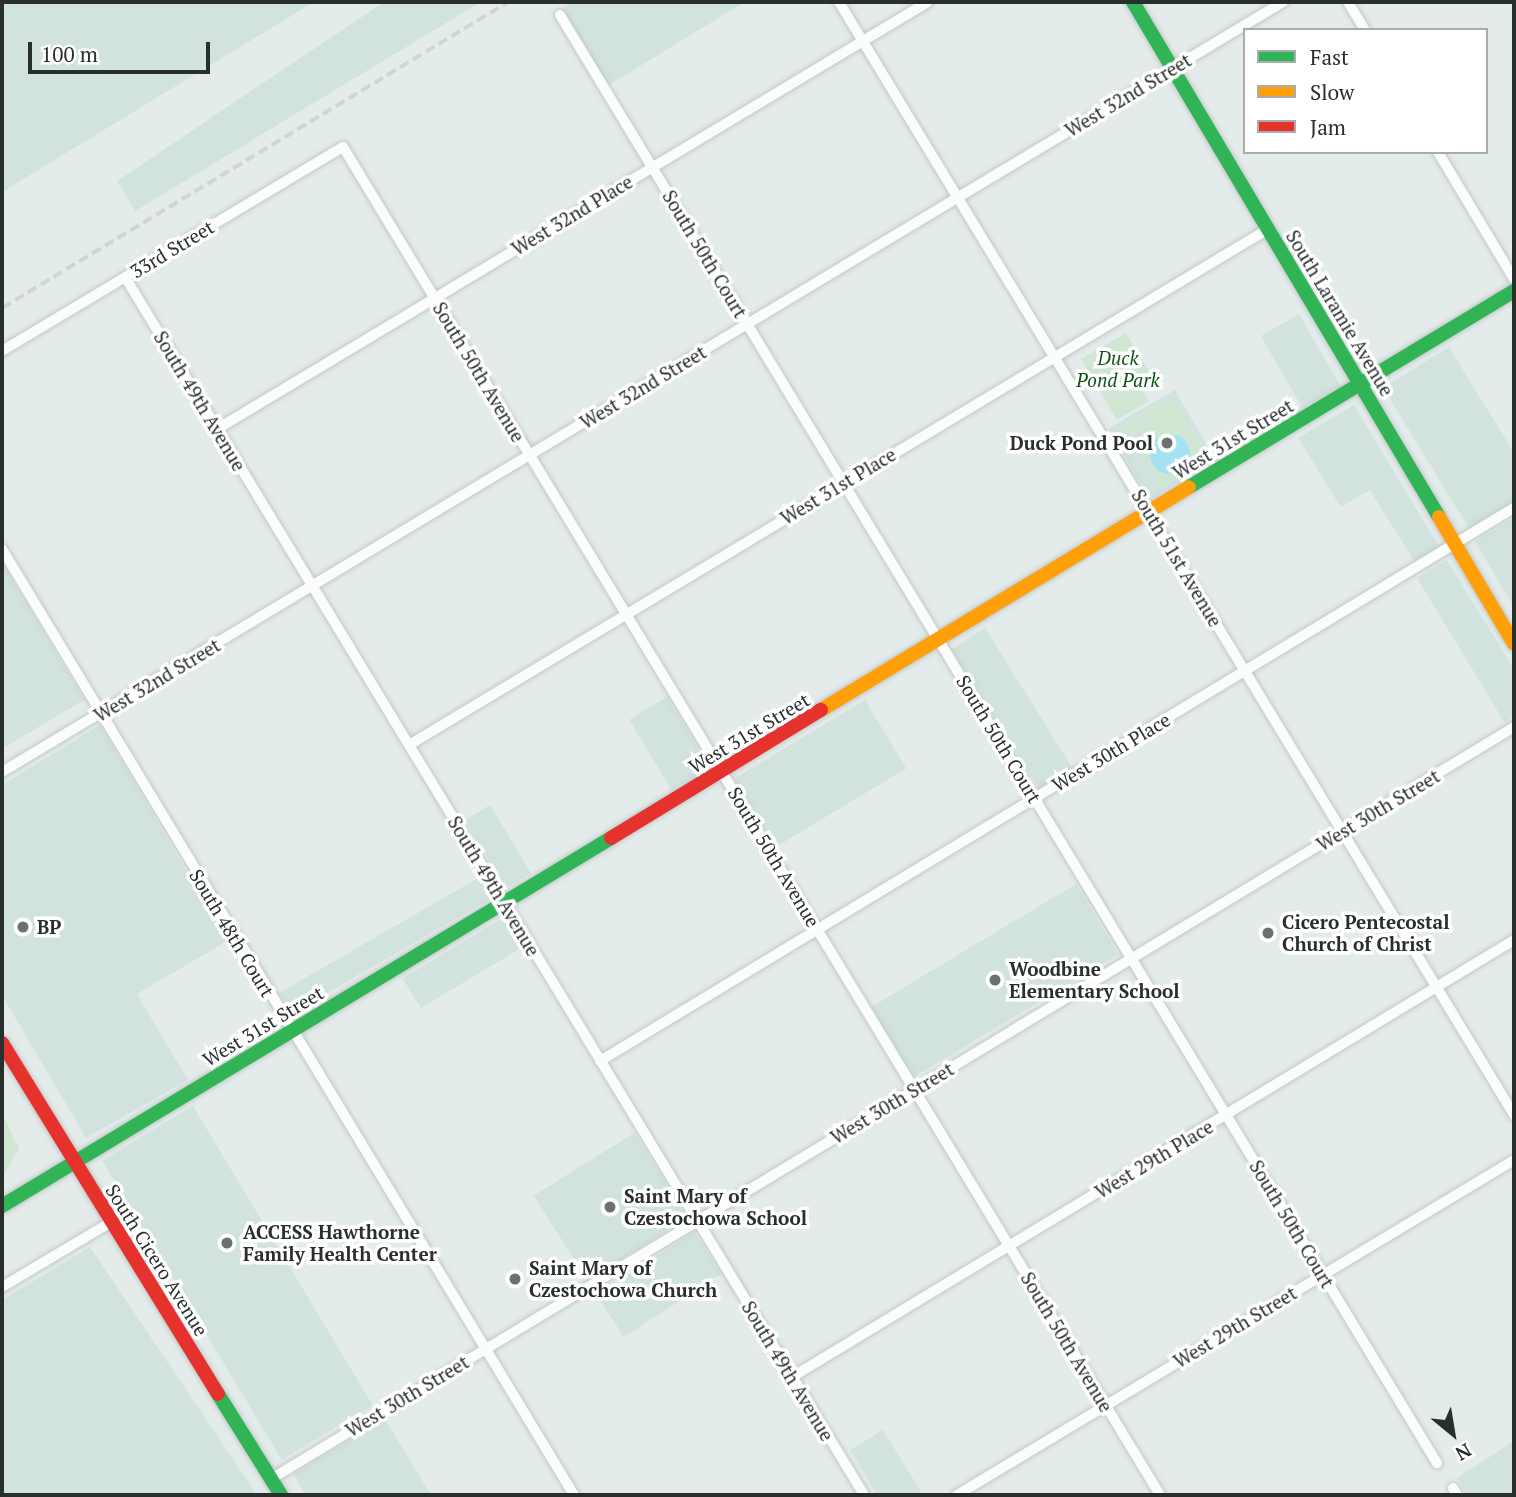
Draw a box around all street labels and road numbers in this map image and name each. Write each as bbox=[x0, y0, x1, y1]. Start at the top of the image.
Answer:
street label: West 32nd Street bbox=[1061, 48, 1195, 142]
street label: West 32nd Place bbox=[507, 170, 637, 260]
street label: South 50th Court bbox=[658, 186, 752, 322]
street label: 33rd Street bbox=[126, 215, 218, 283]
street label: South Laramie Avenue bbox=[1281, 226, 1399, 400]
street label: South 50th Avenue bbox=[428, 298, 530, 446]
street label: South 49th Avenue bbox=[149, 327, 251, 475]
street label: West 32nd Street bbox=[576, 340, 710, 434]
street label: West 31st Street bbox=[1168, 394, 1298, 484]
street label: West 31st Place bbox=[776, 443, 900, 529]
street label: South 51st Avenue bbox=[1127, 485, 1227, 631]
street label: West 32nd Street bbox=[90, 633, 224, 727]
street label: South 50th Court bbox=[952, 671, 1046, 807]
street label: West 31st Street bbox=[684, 688, 814, 778]
street label: West 30th Place bbox=[1048, 708, 1174, 796]
street label: West 30th Street bbox=[1312, 764, 1444, 856]
street label: South 50th Avenue bbox=[723, 783, 825, 931]
street label: South 49th Avenue bbox=[443, 812, 545, 960]
street label: South 48th Court bbox=[185, 865, 279, 1001]
street label: West 31st Street bbox=[198, 981, 328, 1071]
street label: West 30th Street bbox=[826, 1057, 958, 1149]
street label: West 29th Place bbox=[1091, 1115, 1217, 1203]
street label: South 50th Court bbox=[1245, 1156, 1339, 1292]
street label: South Cicero Avenue bbox=[101, 1180, 213, 1340]
street label: South 50th Avenue bbox=[1016, 1268, 1118, 1416]
street label: West 29th Street bbox=[1169, 1281, 1301, 1373]
street label: South 49th Avenue bbox=[737, 1297, 839, 1445]
street label: West 30th Street bbox=[341, 1350, 473, 1442]

